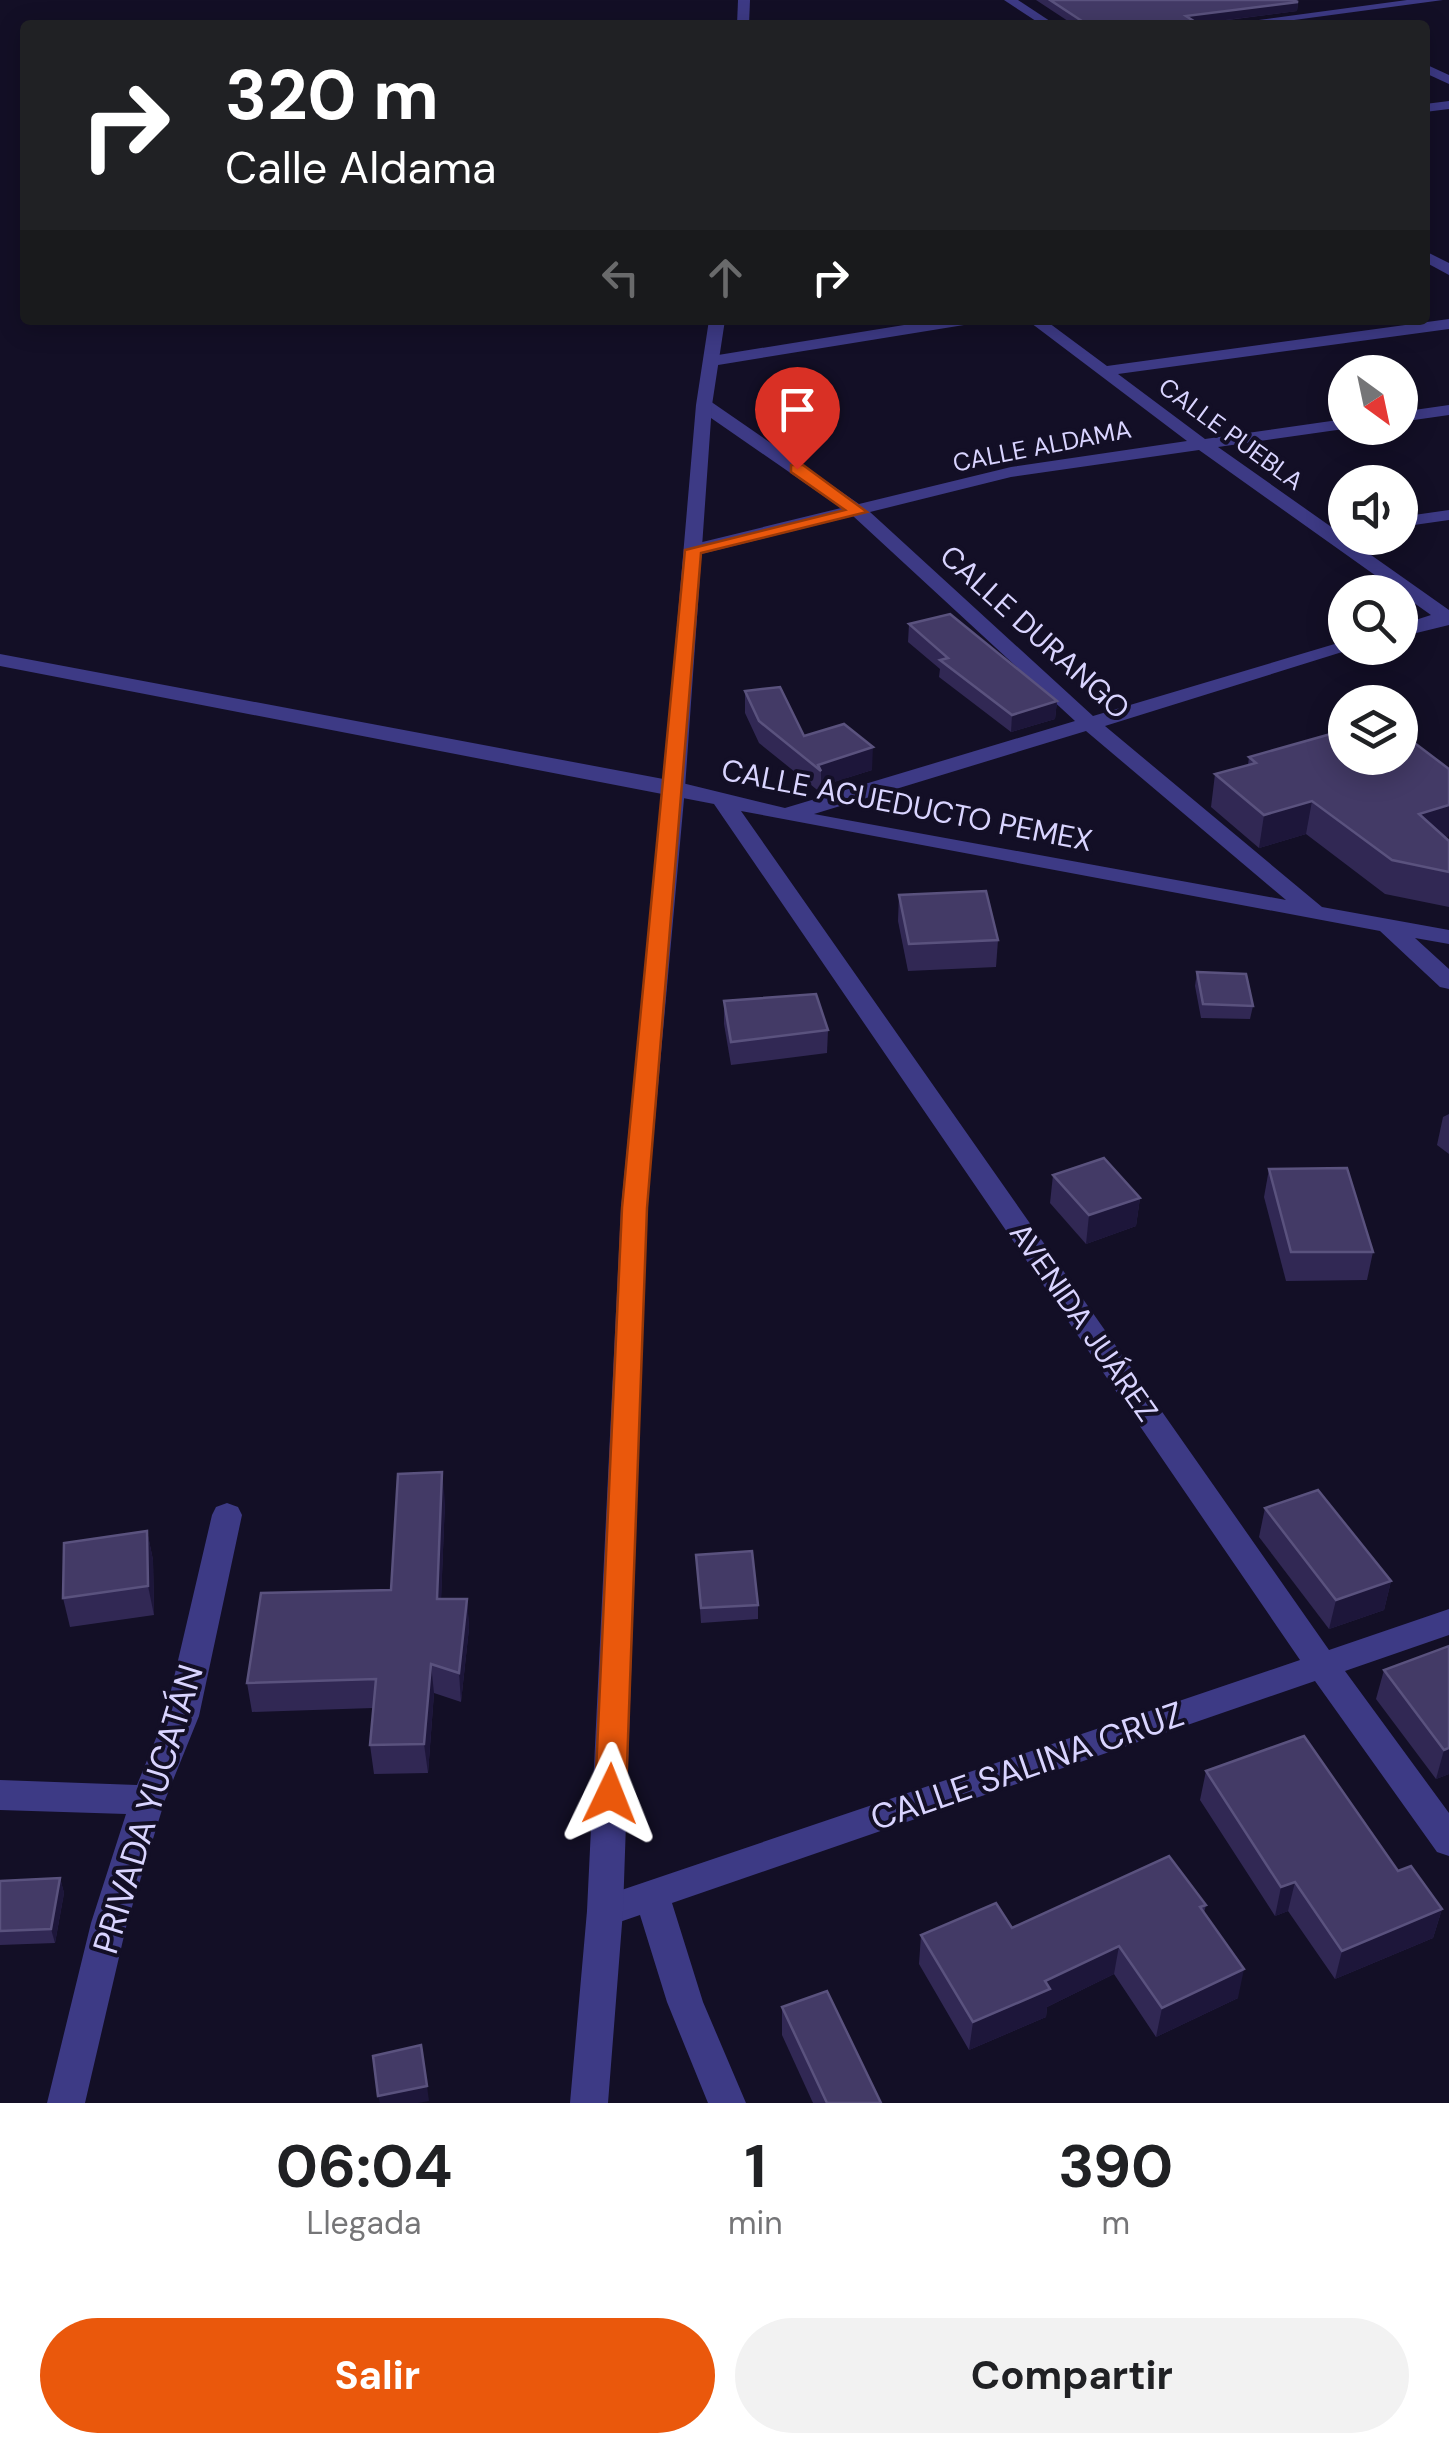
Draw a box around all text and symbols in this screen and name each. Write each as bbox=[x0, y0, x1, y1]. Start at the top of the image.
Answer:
text: 320 m bbox=[225, 50, 439, 141]
icon: right bbox=[60, 60, 190, 190]
text: Calle Aldama bbox=[225, 138, 497, 197]
icon: left bbox=[593, 250, 648, 305]
icon: ahead bbox=[698, 250, 753, 305]
icon: right bbox=[803, 250, 858, 305]
north arrow bbox=[1328, 355, 1418, 445]
map controls bbox=[1328, 355, 1418, 775]
pin bbox=[755, 367, 840, 470]
street label: CALLE PUEBLA bbox=[1152, 370, 1310, 498]
icon: arrive bbox=[770, 382, 825, 437]
street label: CALLE ALDAMA bbox=[950, 413, 1134, 479]
button: sound bbox=[1328, 465, 1418, 555]
street label: CALLE DURANGO bbox=[932, 536, 1138, 728]
button: search bbox=[1328, 575, 1418, 665]
button: layers bbox=[1328, 685, 1418, 775]
street label: CALLE ACUEDUCTO PEMEX bbox=[718, 750, 1096, 860]
street label: AVENIDA JUÁREZ bbox=[1001, 1215, 1167, 1429]
street label: PRIVADA YUCATÁN bbox=[82, 1659, 214, 1959]
street label: CALLE SALINA CRUZ bbox=[864, 1691, 1190, 1841]
position arrow bbox=[558, 1742, 662, 1846]
text: 06:04 bbox=[276, 2127, 452, 2206]
text: 1 bbox=[744, 2127, 766, 2206]
text: 390 bbox=[1058, 2127, 1173, 2206]
text: Llegada bbox=[307, 2202, 421, 2244]
text: min bbox=[728, 2202, 783, 2244]
text: m bbox=[1102, 2202, 1130, 2244]
button: Salir bbox=[40, 2318, 715, 2433]
button: Compartir bbox=[735, 2318, 1409, 2433]

